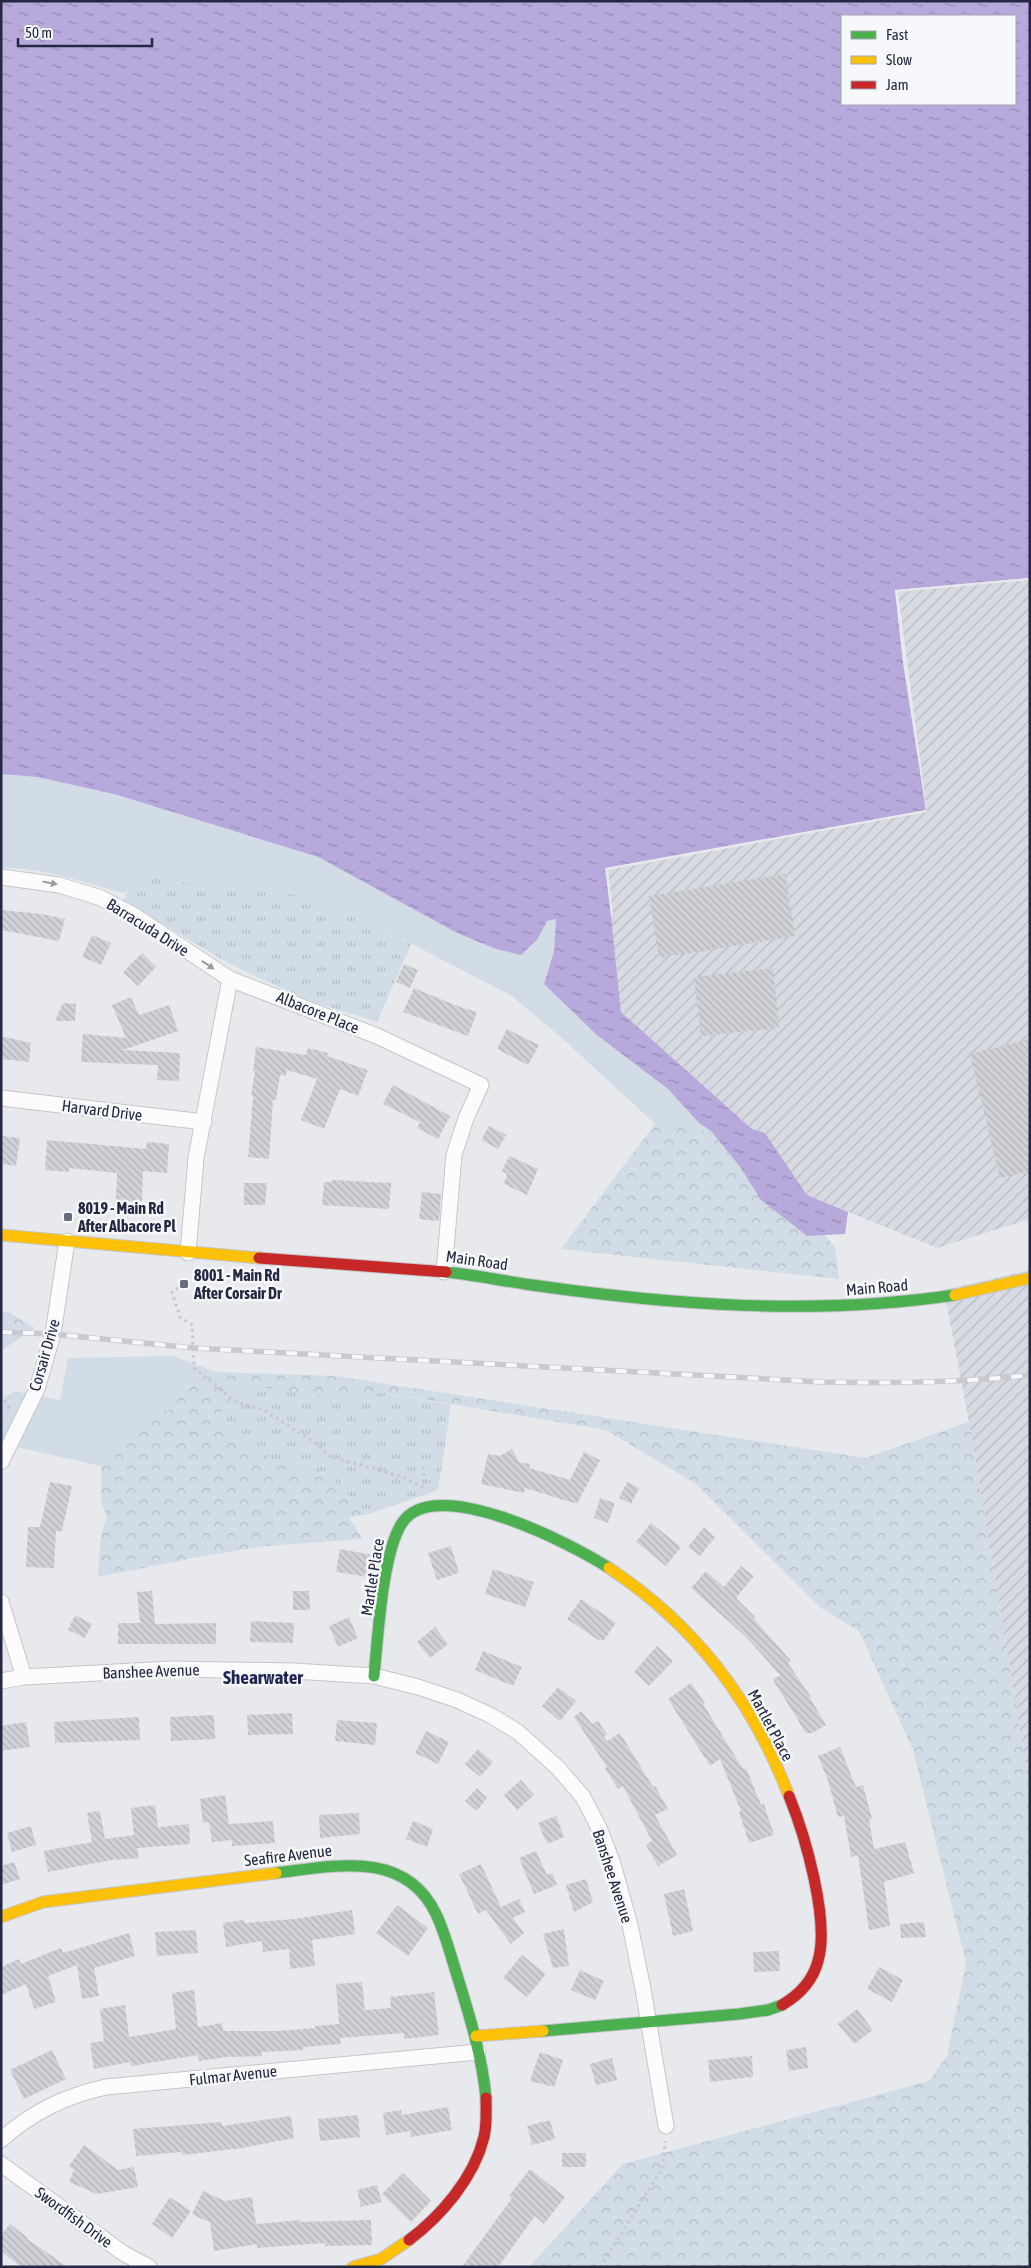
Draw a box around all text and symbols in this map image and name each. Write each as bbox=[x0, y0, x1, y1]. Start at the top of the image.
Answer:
scale bar bbox=[18, 15, 151, 47]
legend bbox=[841, 15, 1016, 105]
text: 50 m bbox=[25, 24, 52, 41]
text: Fast bbox=[886, 26, 908, 43]
text: Slow bbox=[886, 51, 912, 68]
text: Jam bbox=[886, 76, 909, 93]
one-way arrow bbox=[42, 880, 58, 888]
street label: Barracuda Drive bbox=[104, 895, 192, 959]
one-way arrow bbox=[202, 960, 215, 970]
street label: Albacore Place bbox=[274, 987, 362, 1037]
street label: Harvard Drive bbox=[61, 1096, 143, 1124]
place label: 8019 - Main Rd After Albacore Pl bbox=[77, 1199, 176, 1235]
marker: 8019 - Main Rd After Albacore Pl bbox=[62, 1211, 74, 1223]
street label: Main Road bbox=[445, 1247, 509, 1273]
place label: 8001 - Main Rd After Corsair Dr bbox=[193, 1266, 282, 1302]
street label: Main Road bbox=[845, 1275, 909, 1299]
marker: 8001 - Main Rd After Corsair Dr bbox=[178, 1278, 190, 1290]
street label: Corsair Drive bbox=[25, 1317, 63, 1393]
street label: Martlet Place bbox=[357, 1537, 387, 1617]
street label: Banshee Avenue bbox=[102, 1660, 200, 1682]
district label: Shearwater bbox=[223, 1666, 303, 1688]
street label: Martlet Place bbox=[745, 1686, 797, 1764]
street label: Banshee Avenue bbox=[589, 1827, 637, 1925]
street label: Seafire Avenue bbox=[243, 1841, 333, 1869]
street label: Fulmar Avenue bbox=[188, 2061, 278, 2089]
street label: Swordfish Drive bbox=[32, 2183, 116, 2251]

